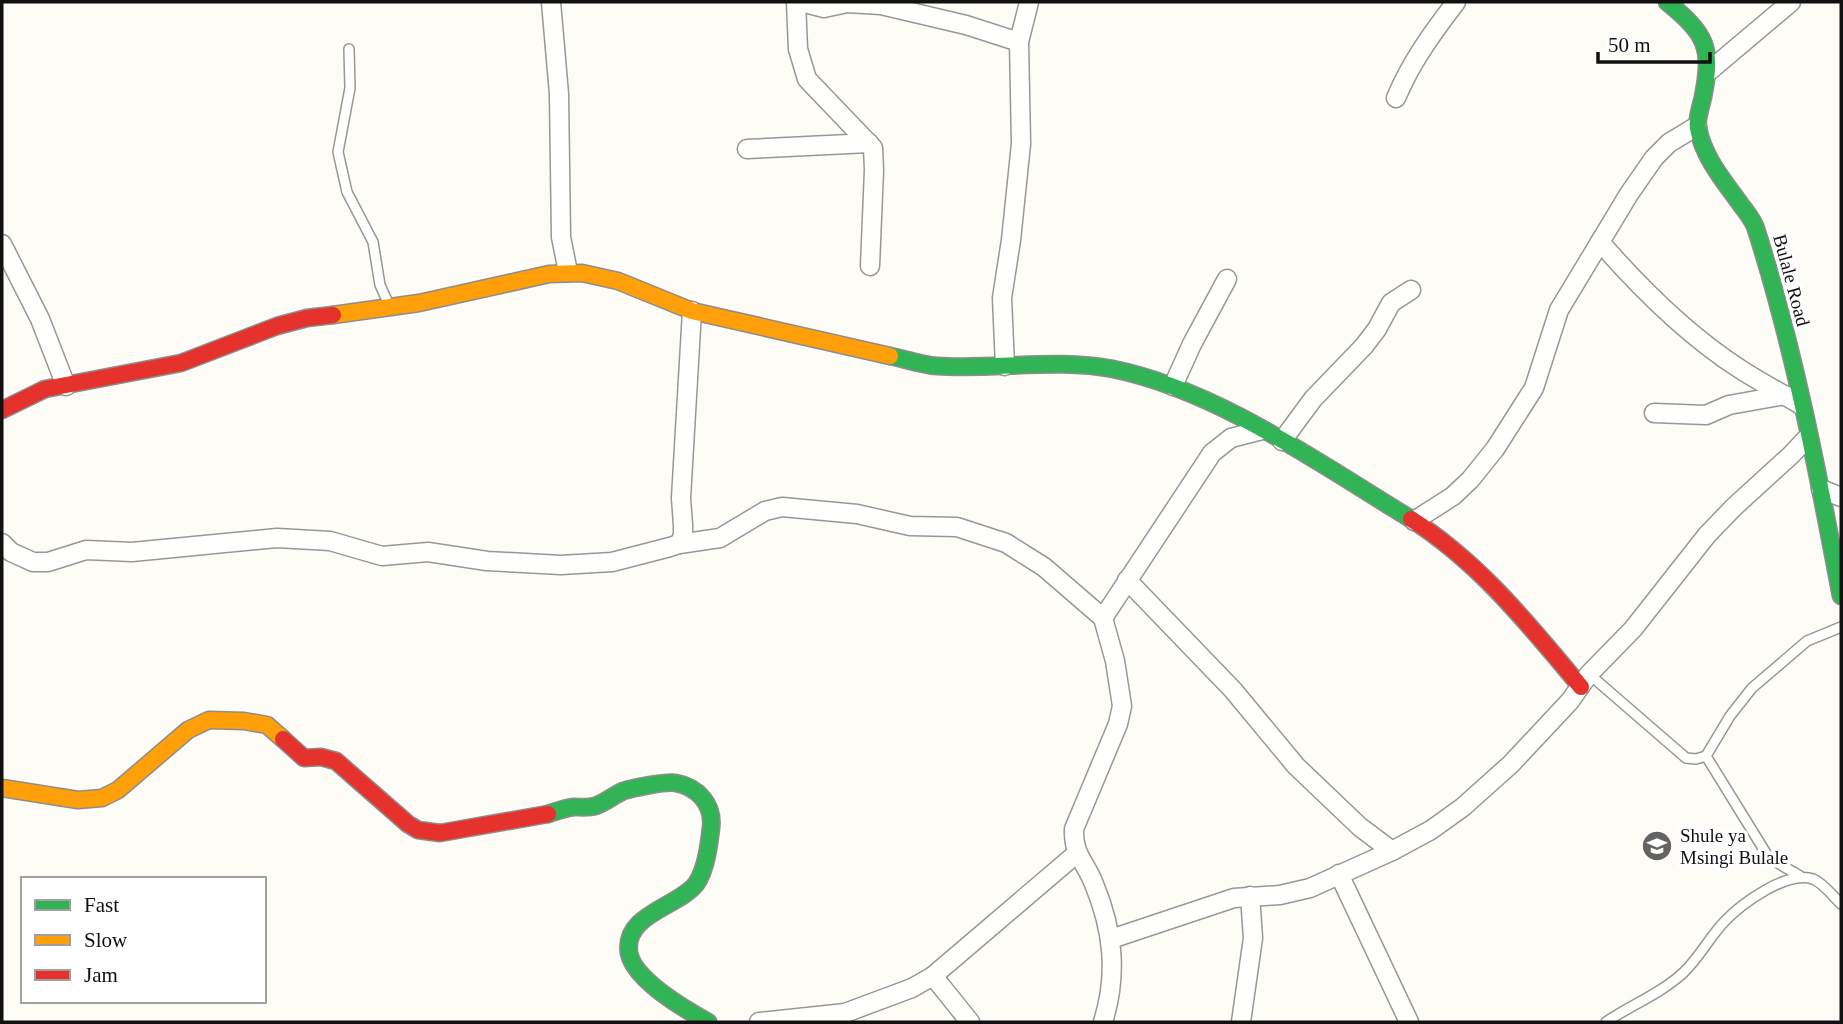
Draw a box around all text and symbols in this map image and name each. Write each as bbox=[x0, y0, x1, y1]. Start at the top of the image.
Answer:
scale bar bbox=[1598, 21, 1710, 65]
text: 50 m bbox=[1608, 33, 1651, 57]
street label: Bulale Road bbox=[1769, 232, 1814, 329]
place label: Shule ya Msingi Bulale bbox=[1680, 825, 1788, 868]
school or university icon: Shule ya Msingi Bulale bbox=[1640, 829, 1674, 863]
legend bbox=[21, 877, 266, 1003]
text: Fast bbox=[84, 893, 119, 917]
text: Slow bbox=[84, 928, 128, 952]
text: Jam bbox=[84, 963, 118, 987]

